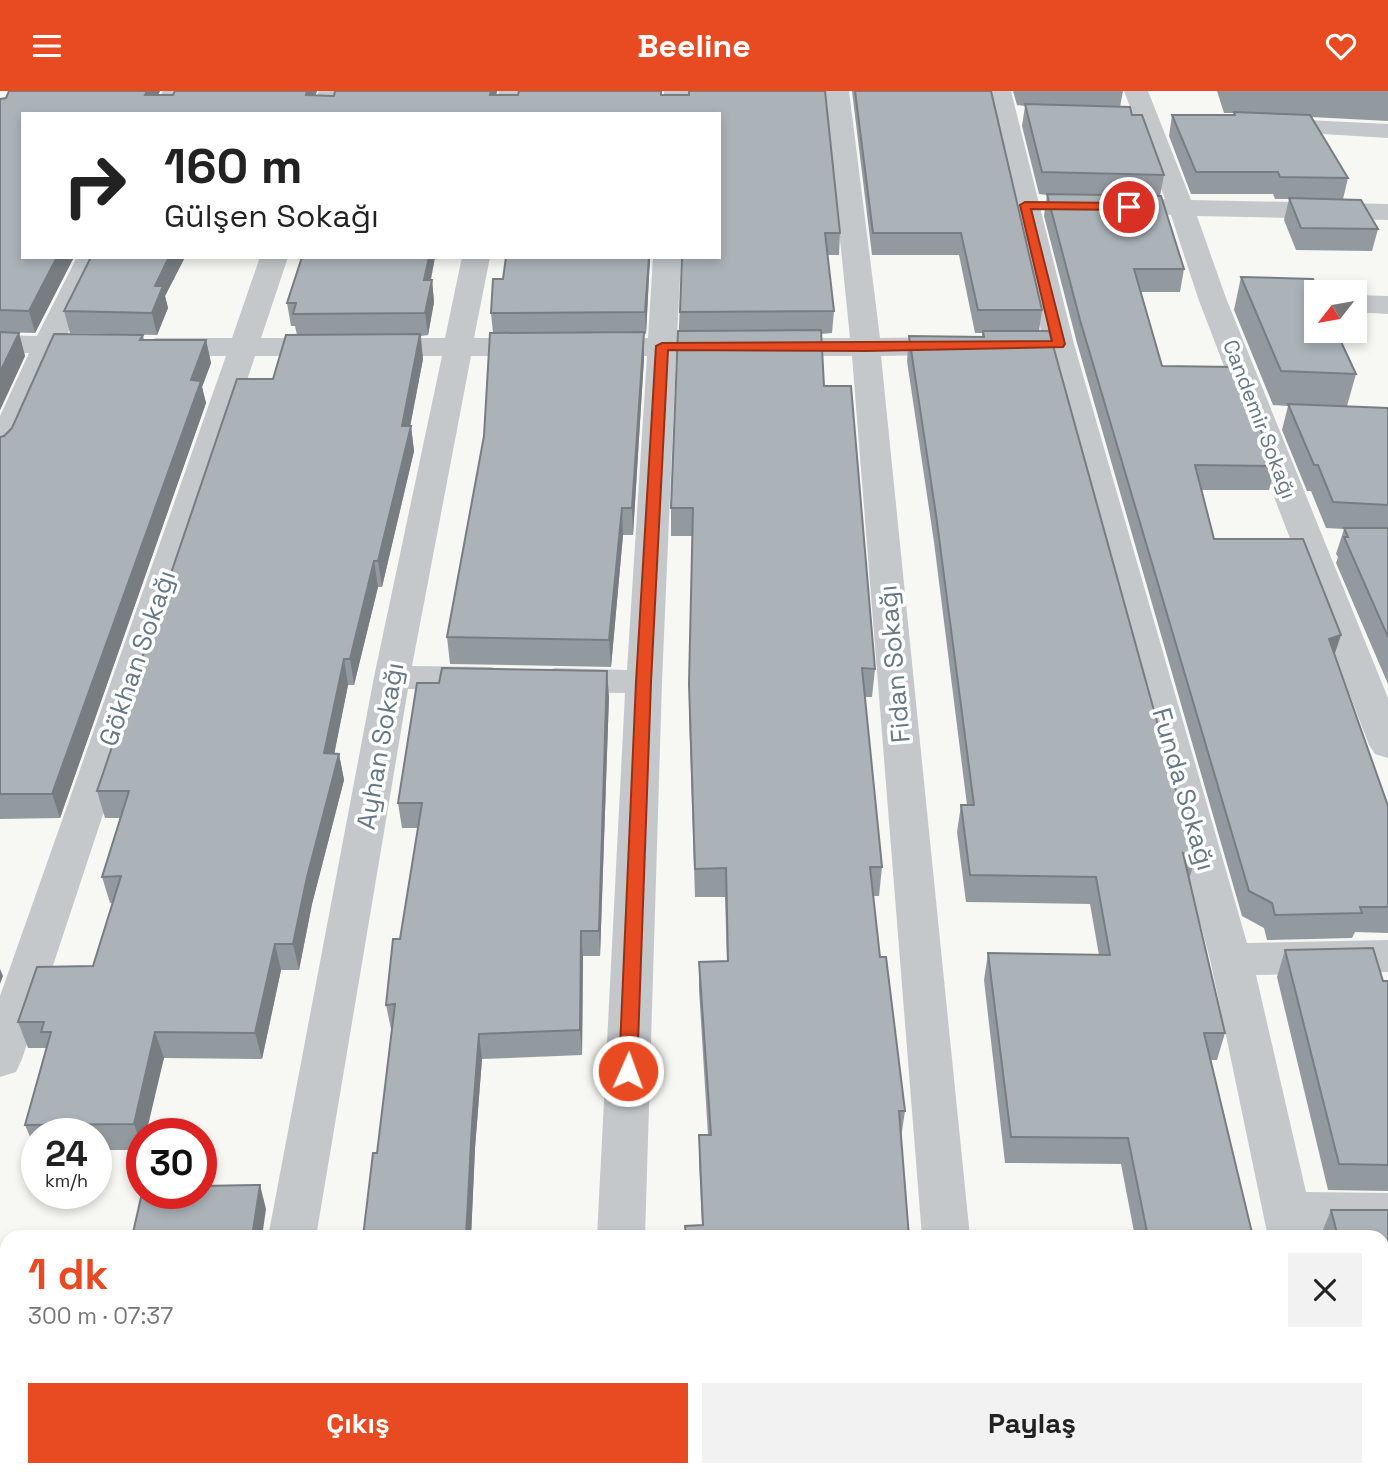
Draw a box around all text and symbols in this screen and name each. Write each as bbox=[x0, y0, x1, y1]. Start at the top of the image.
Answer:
text: Beeline bbox=[637, 26, 751, 66]
icon: menu bbox=[28, 27, 66, 65]
icon: heart bbox=[1322, 27, 1360, 65]
text: 160 m bbox=[164, 135, 302, 197]
icon: right bbox=[49, 140, 140, 231]
pin bbox=[1099, 177, 1159, 237]
icon: arrive bbox=[1110, 188, 1148, 226]
text: Gülşen Sokağı bbox=[164, 196, 379, 236]
north arrow bbox=[1304, 280, 1367, 343]
map controls bbox=[1304, 280, 1367, 343]
street label: Candemir Sokağı bbox=[1217, 336, 1303, 502]
street label: Gökhan Sokağı bbox=[91, 565, 183, 751]
street label: Fidan Sokağı bbox=[870, 584, 918, 744]
street label: Ayhan Sokağı bbox=[349, 660, 411, 832]
street label: Funda Sokağı bbox=[1145, 704, 1223, 874]
position arrow bbox=[591, 1034, 665, 1108]
speed limit sign: 30 bbox=[126, 1118, 217, 1209]
text: 24 bbox=[45, 1132, 88, 1176]
text: km/h bbox=[45, 1169, 88, 1192]
text: 1 dk bbox=[28, 1248, 108, 1301]
button: close bbox=[1288, 1253, 1362, 1327]
text: 300 m · 07:37 bbox=[28, 1301, 173, 1331]
button: Çıkış bbox=[28, 1383, 688, 1463]
button: Paylaş bbox=[702, 1383, 1362, 1463]

